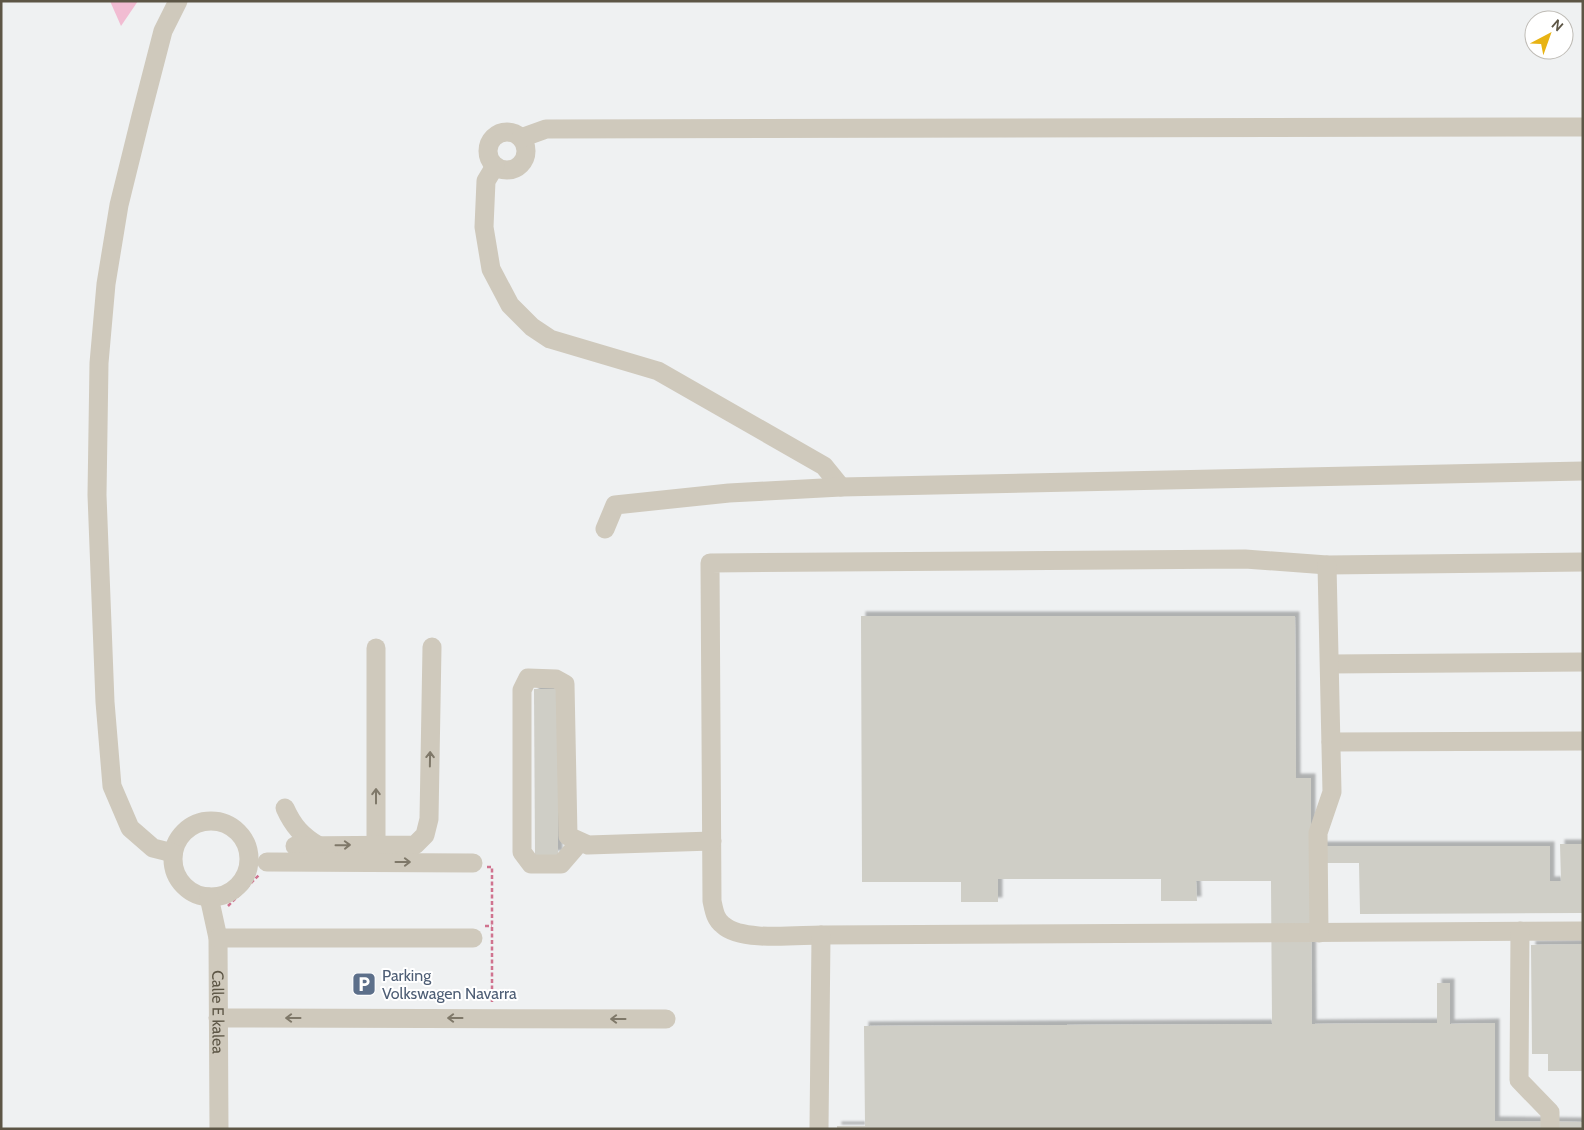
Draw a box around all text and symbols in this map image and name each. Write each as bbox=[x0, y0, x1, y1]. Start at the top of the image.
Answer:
north arrow bbox=[1524, 10, 1574, 60]
text: N bbox=[1548, 15, 1567, 35]
one-way arrow bbox=[425, 751, 435, 767]
one-way arrow bbox=[371, 789, 381, 805]
one-way arrow bbox=[335, 840, 351, 850]
one-way arrow bbox=[395, 857, 411, 867]
place label: Parking Volkswagen Navarra bbox=[382, 966, 517, 1003]
street label: Calle E kalea bbox=[208, 970, 228, 1054]
parking icon: Parking Volkswagen Navarra bbox=[351, 971, 377, 997]
one-way arrow bbox=[285, 1013, 301, 1023]
one-way arrow bbox=[447, 1013, 464, 1023]
one-way arrow bbox=[610, 1014, 626, 1023]

